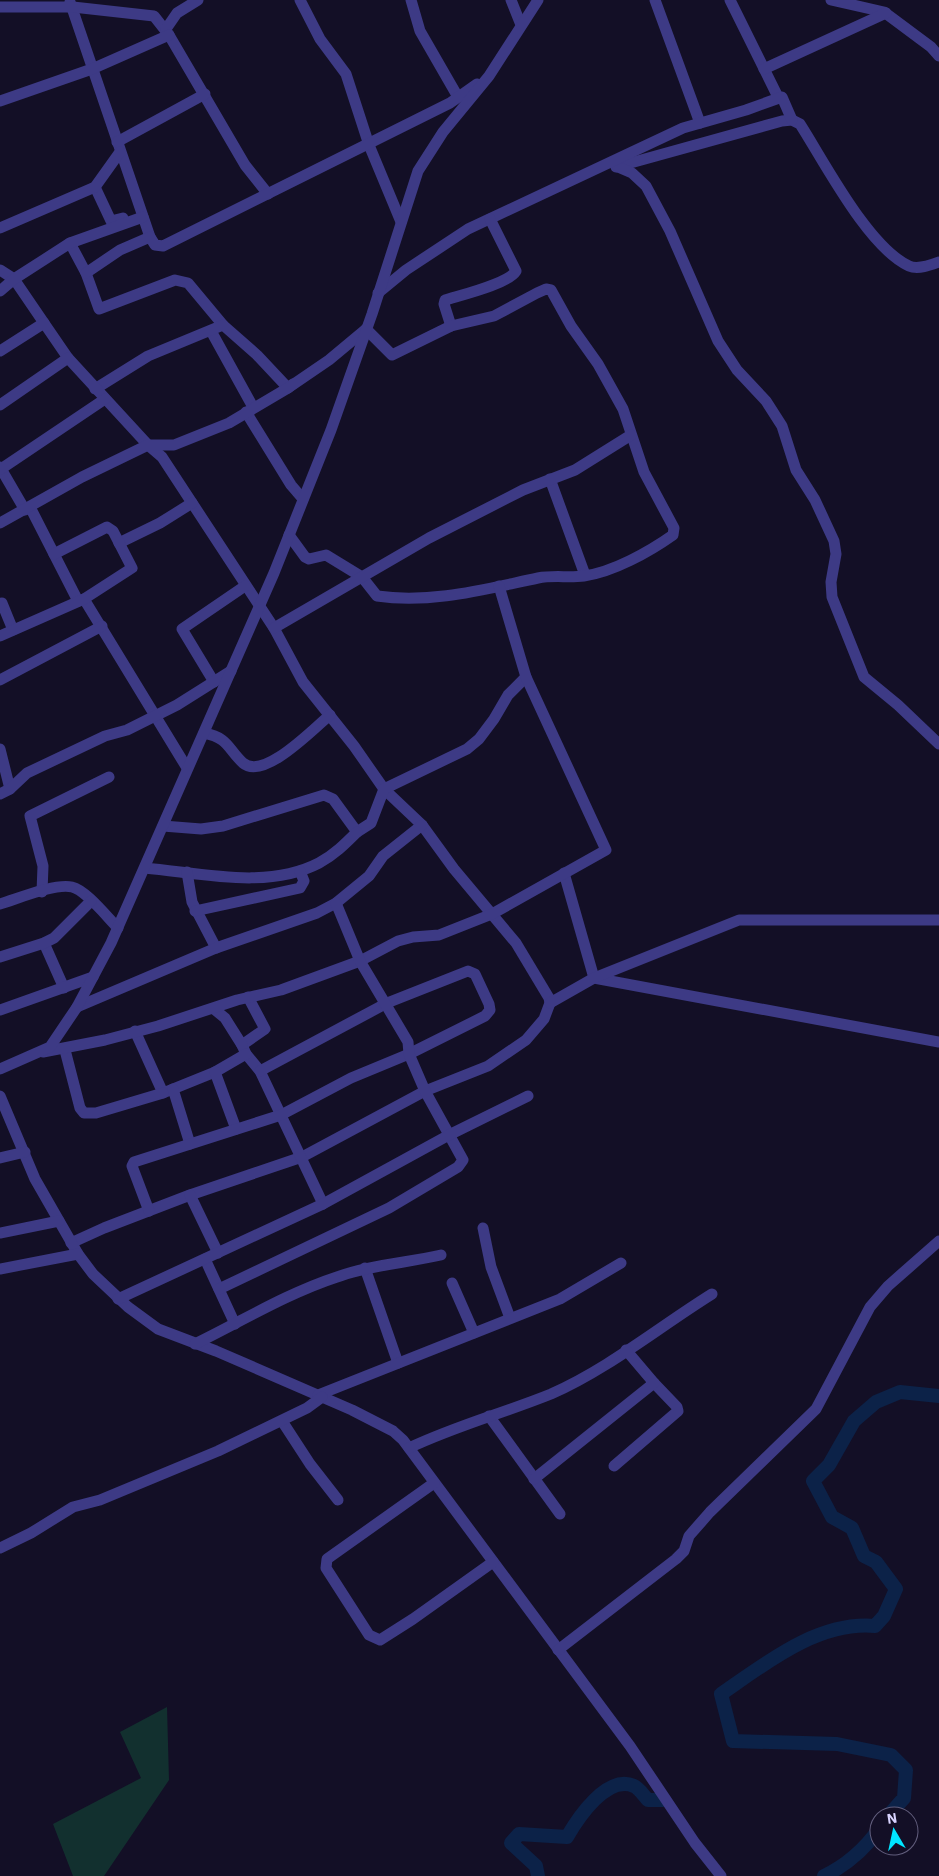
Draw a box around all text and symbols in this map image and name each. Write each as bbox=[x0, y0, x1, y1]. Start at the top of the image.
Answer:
north arrow bbox=[869, 1806, 919, 1856]
text: N bbox=[886, 1808, 898, 1828]

